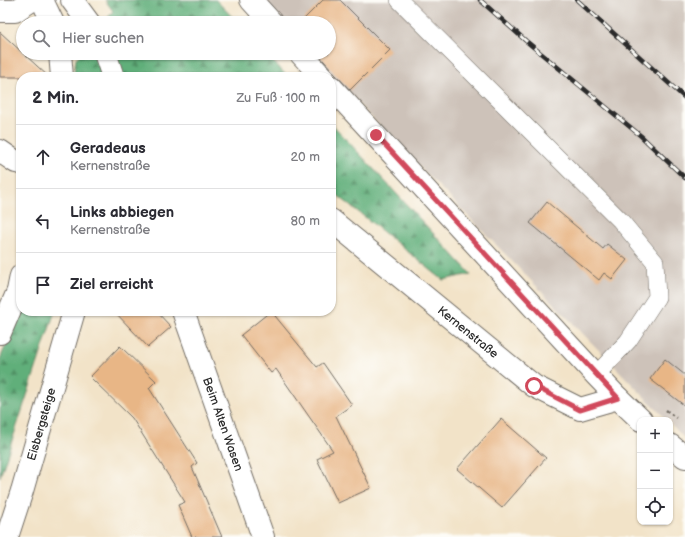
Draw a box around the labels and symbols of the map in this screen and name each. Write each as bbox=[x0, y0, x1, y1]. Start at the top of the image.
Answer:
route end bbox=[367, 126, 385, 144]
street label: Kernenstraße bbox=[434, 303, 501, 362]
street label: Beim Alten Wasen bbox=[199, 375, 246, 473]
route start bbox=[525, 377, 543, 395]
street label: Eisbergsteige bbox=[24, 386, 59, 462]

